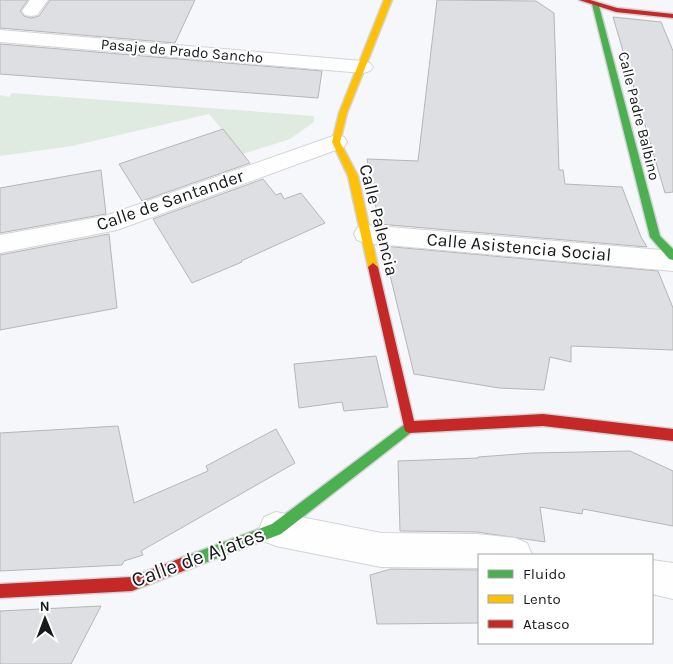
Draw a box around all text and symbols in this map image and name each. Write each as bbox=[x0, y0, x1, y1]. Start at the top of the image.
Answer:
street label: Pasaje de Prado Sancho bbox=[100, 35, 264, 67]
street label: Calle Padre Balbino bbox=[614, 50, 664, 182]
street label: Calle Palencia bbox=[355, 162, 403, 278]
street label: Calle de Santander bbox=[93, 164, 247, 236]
street label: Calle Asistencia Social bbox=[426, 228, 612, 266]
street label: Calle de Ajates bbox=[128, 522, 268, 592]
legend bbox=[478, 554, 653, 644]
text: Fluido bbox=[523, 565, 566, 583]
text: Lento bbox=[523, 590, 561, 608]
north arrow bbox=[20, 594, 70, 644]
text: N bbox=[40, 598, 50, 615]
text: Atasco bbox=[523, 615, 569, 633]

